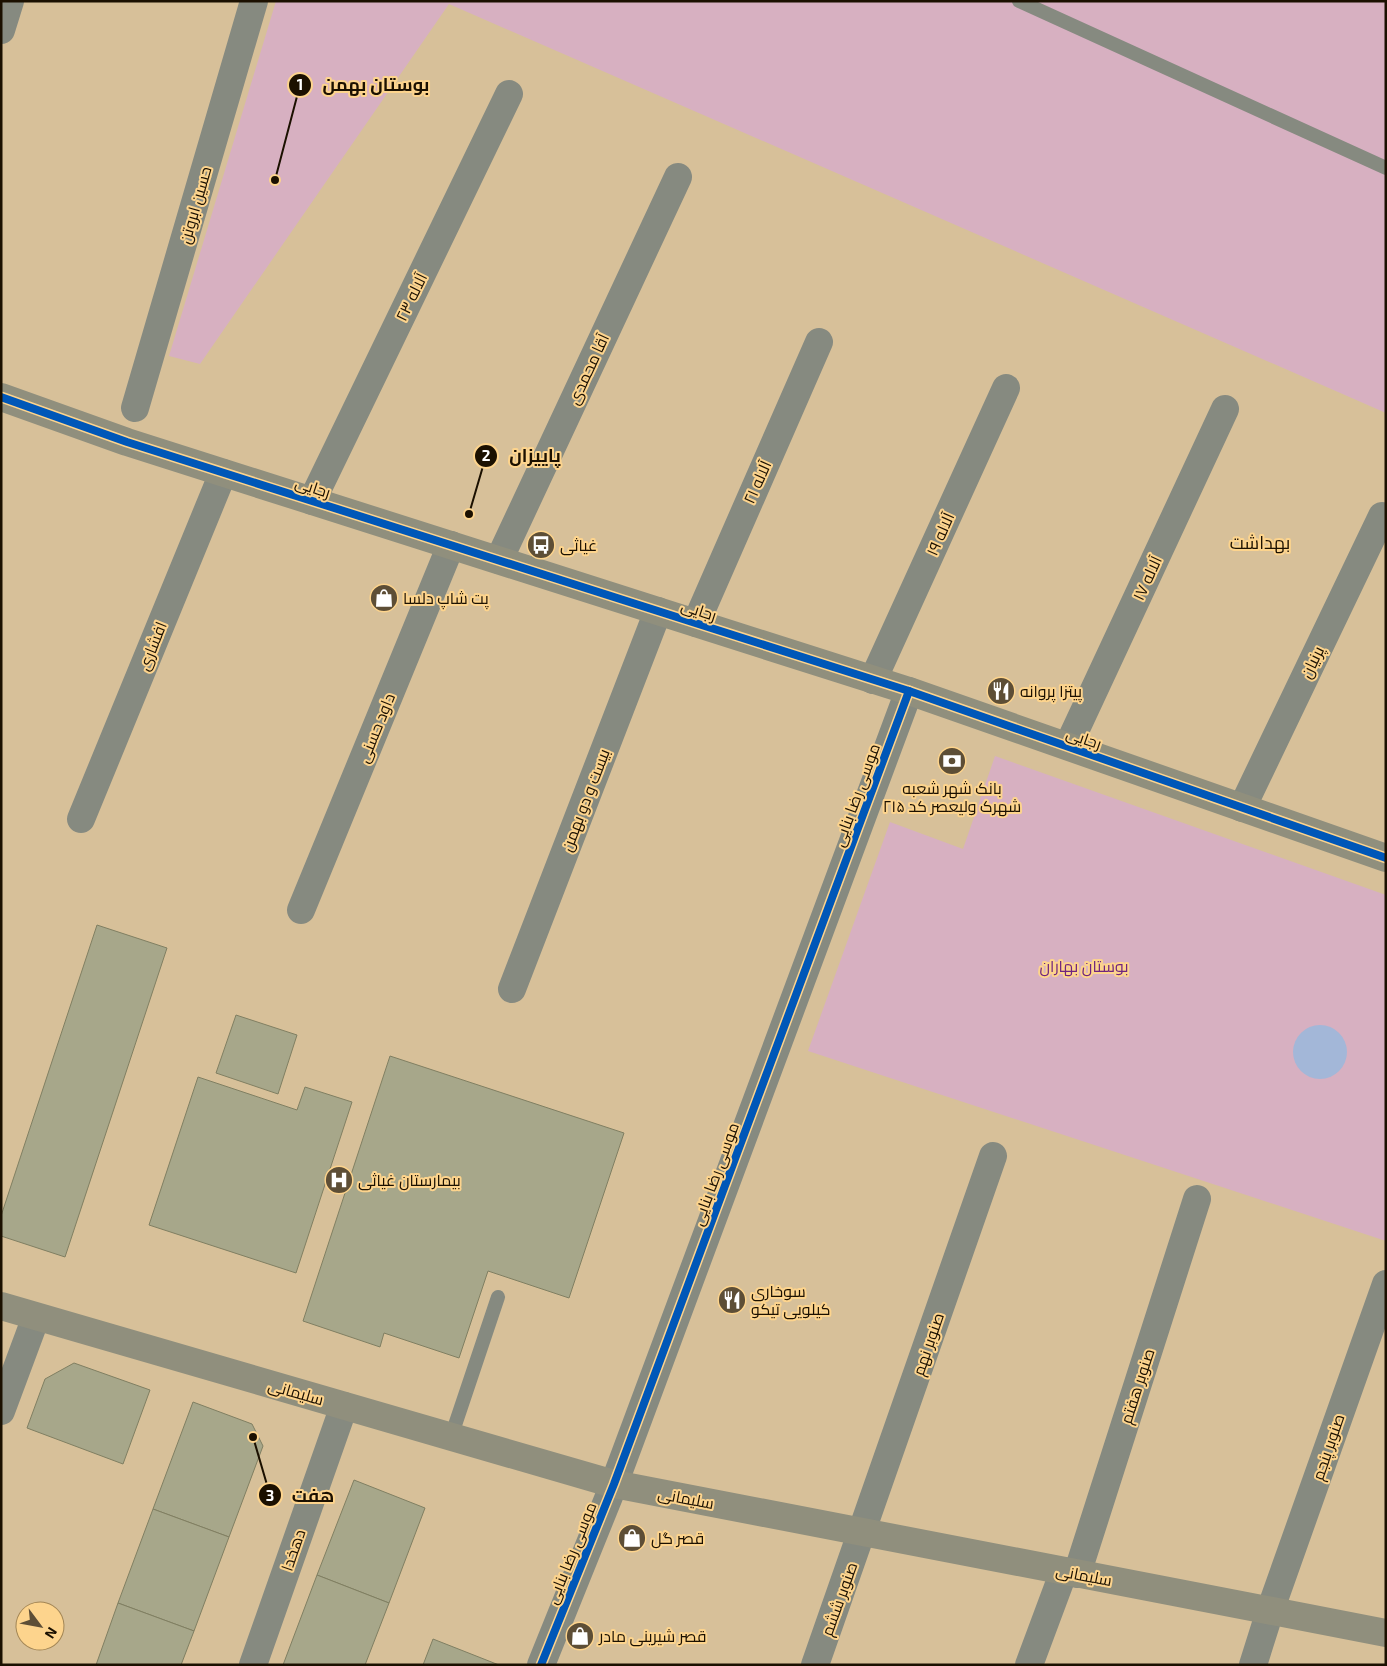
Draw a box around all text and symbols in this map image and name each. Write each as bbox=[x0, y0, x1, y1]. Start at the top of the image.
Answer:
callout: بوستان بهمن bbox=[287, 68, 439, 101]
text: بوستان بهمن bbox=[323, 73, 429, 96]
text: 1 bbox=[297, 75, 303, 93]
street label: حسین ابروتن bbox=[174, 164, 217, 246]
street label: آلاله ۲۳ bbox=[391, 269, 431, 324]
street label: آقا محمدی bbox=[563, 330, 614, 408]
callout: پاییزان bbox=[474, 439, 570, 472]
text: پاییزان bbox=[509, 444, 561, 468]
text: 2 bbox=[482, 446, 491, 464]
street label: آلاله ۲۱ bbox=[739, 457, 775, 506]
street label: رجایی bbox=[292, 472, 333, 503]
street label: آلاله ۱۹ bbox=[922, 509, 958, 558]
bus stop icon: غیاثی bbox=[526, 530, 556, 560]
district label: بهداشت bbox=[1230, 531, 1290, 554]
place label: غیاثی bbox=[560, 535, 597, 556]
street label: آلاله ۱۷ bbox=[1128, 552, 1165, 603]
shop icon: پت شاپ دلسا bbox=[369, 583, 399, 613]
place label: پت شاپ دلسا bbox=[403, 588, 489, 610]
street label: رجایی bbox=[678, 595, 719, 626]
street label: افشاری bbox=[133, 619, 172, 674]
street label: پرنیان bbox=[1296, 642, 1330, 682]
restaurant icon: پیتزا پروانه bbox=[986, 676, 1016, 706]
place label: پیتزا پروانه bbox=[1020, 681, 1083, 703]
street label: داود حسنی bbox=[353, 690, 400, 766]
street label: رجایی bbox=[1063, 723, 1104, 754]
street label: موسی رضا بنایی bbox=[828, 741, 885, 850]
street label: بیست و دو بهمن bbox=[556, 746, 615, 855]
bank icon: بانک شهر شعبه شهرک ولیعصر کد ۲۱۵ bbox=[937, 746, 967, 776]
place label: بانک شهر شعبه شهرک ولیعصر کد ۲۱۵ bbox=[883, 778, 1021, 817]
park label: بوستان بهاران bbox=[1039, 956, 1129, 977]
street label: موسی رضا بنایی bbox=[687, 1120, 744, 1229]
hospital icon: بیمارستان غیاثی bbox=[324, 1165, 354, 1195]
place label: بیمارستان غیاثی bbox=[358, 1170, 461, 1191]
place label: سوخاری کیلویی تیکو bbox=[751, 1281, 831, 1320]
restaurant icon: سوخاری کیلویی تیکو bbox=[717, 1285, 747, 1315]
street label: صنوبر نهم bbox=[908, 1310, 950, 1379]
street label: صنوبر هفتم bbox=[1115, 1346, 1160, 1427]
street label: سلیمانی bbox=[266, 1375, 326, 1410]
street label: صنوبر پنجم bbox=[1307, 1411, 1351, 1483]
callout: هفت bbox=[257, 1479, 344, 1512]
street label: سلیمانی bbox=[656, 1483, 716, 1514]
text: هفت bbox=[292, 1484, 334, 1506]
text: 3 bbox=[266, 1486, 274, 1504]
street label: موسی رضا بنایی bbox=[541, 1499, 601, 1607]
shop icon: قصر گل bbox=[617, 1523, 647, 1553]
street label: دهخدا bbox=[277, 1526, 309, 1573]
place label: قصر گل bbox=[651, 1528, 704, 1549]
street label: صنوبر ششم bbox=[816, 1559, 863, 1639]
street label: سلیمانی bbox=[1054, 1560, 1114, 1591]
north arrow bbox=[15, 1601, 65, 1651]
shop icon: قصر شیرینی مادر bbox=[565, 1621, 595, 1651]
text: N bbox=[42, 1624, 61, 1642]
place label: قصر شیرینی مادر bbox=[598, 1626, 707, 1647]

